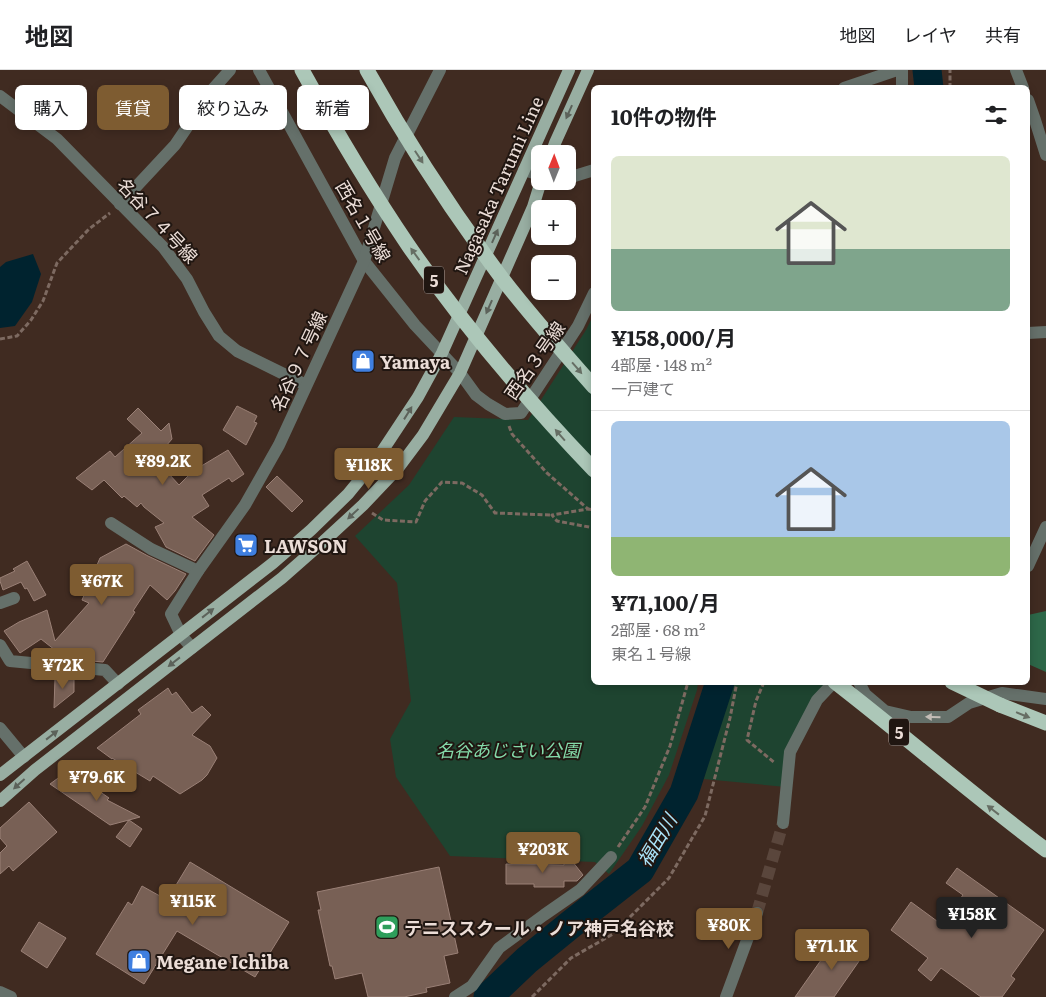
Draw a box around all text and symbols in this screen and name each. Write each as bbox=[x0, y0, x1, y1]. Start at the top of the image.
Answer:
text: 地図 bbox=[25, 17, 73, 52]
text: 地図 bbox=[840, 21, 876, 48]
text: レイヤ bbox=[904, 21, 957, 48]
text: 共有 bbox=[985, 21, 1021, 48]
chip: 購入 bbox=[15, 85, 87, 130]
chip: 賃貸 bbox=[97, 85, 169, 130]
chip: 絞り込み bbox=[179, 85, 287, 130]
chip: 新着 bbox=[297, 85, 369, 130]
street label: Nagasaka Tarumi Line bbox=[447, 92, 549, 278]
text: 10件の物件 bbox=[611, 100, 717, 131]
icon: filters bbox=[982, 101, 1010, 129]
one-way arrow bbox=[564, 105, 572, 119]
north arrow bbox=[531, 145, 576, 190]
map controls bbox=[531, 145, 576, 300]
one-way arrow bbox=[414, 151, 423, 164]
street label: 名谷７４号線 bbox=[111, 171, 205, 269]
street label: 西名１号線 bbox=[330, 175, 398, 267]
icon: home bbox=[766, 188, 856, 278]
button: + bbox=[531, 200, 576, 245]
one-way arrow bbox=[491, 229, 499, 243]
one-way arrow bbox=[410, 247, 420, 261]
button: − bbox=[531, 255, 576, 300]
road number: 5 bbox=[424, 266, 444, 294]
one-way arrow bbox=[485, 300, 493, 314]
street label: 名谷９７号線 bbox=[263, 306, 333, 416]
street label: 西名３号線 bbox=[497, 315, 571, 405]
text: ¥158,000/月 bbox=[611, 321, 736, 352]
shop icon: Yamaya bbox=[350, 348, 376, 374]
place label: Yamaya bbox=[380, 348, 451, 375]
text: 4部屋 · 148 m² bbox=[611, 352, 712, 376]
one-way arrow bbox=[571, 361, 583, 373]
text: 一戸建て bbox=[611, 376, 675, 400]
one-way arrow bbox=[404, 406, 413, 420]
one-way arrow bbox=[555, 428, 566, 441]
pin: ¥89.2K bbox=[122, 444, 204, 486]
text: ¥89.2K bbox=[135, 448, 191, 472]
pin: ¥118K bbox=[334, 448, 404, 490]
text: ¥118K bbox=[345, 452, 393, 476]
icon: home bbox=[766, 454, 856, 544]
one-way arrow bbox=[348, 508, 360, 520]
supermarket icon: LAWSON bbox=[233, 532, 259, 558]
place label: LAWSON bbox=[264, 532, 347, 559]
pin: ¥67K bbox=[72, 564, 132, 606]
text: ¥67K bbox=[81, 568, 123, 592]
text: ¥71,100/月 bbox=[611, 586, 720, 617]
one-way arrow bbox=[201, 608, 214, 619]
text: 2部屋 · 68 m² bbox=[611, 617, 705, 641]
text: 東名１号線 bbox=[611, 641, 691, 665]
pin: ¥72K bbox=[33, 648, 93, 690]
text: ¥72K bbox=[42, 652, 84, 676]
one-way arrow bbox=[168, 656, 181, 667]
one-way arrow bbox=[1016, 711, 1030, 719]
one-way arrow bbox=[925, 712, 941, 720]
road number: 5 bbox=[889, 719, 909, 746]
one-way arrow bbox=[45, 729, 58, 740]
park label: 名谷あじさい公園 bbox=[436, 736, 583, 763]
pin: ¥79.6K bbox=[56, 760, 138, 802]
text: ¥79.6K bbox=[69, 764, 125, 788]
one-way arrow bbox=[13, 778, 25, 789]
one-way arrow bbox=[987, 804, 1000, 815]
water label: 福田川 bbox=[629, 807, 684, 872]
pin: ¥203K bbox=[508, 832, 578, 874]
text: ¥203K bbox=[517, 836, 569, 860]
pin: ¥115K bbox=[158, 884, 228, 926]
text: ¥115K bbox=[170, 888, 216, 912]
pin: ¥158K bbox=[937, 896, 1007, 939]
text: ¥158K bbox=[947, 901, 997, 925]
pin: ¥80K bbox=[699, 908, 759, 950]
text: ¥80K bbox=[707, 912, 751, 936]
sports icon: テニススクール・ノア神戸名谷校 bbox=[374, 914, 400, 940]
place label: テニススクール・ノア神戸名谷校 bbox=[404, 914, 674, 941]
pin: ¥71.1K bbox=[791, 928, 873, 971]
text: ¥71.1K bbox=[806, 933, 858, 957]
shop icon: Megane Ichiba bbox=[126, 948, 152, 974]
place label: Megane Ichiba bbox=[156, 948, 289, 975]

